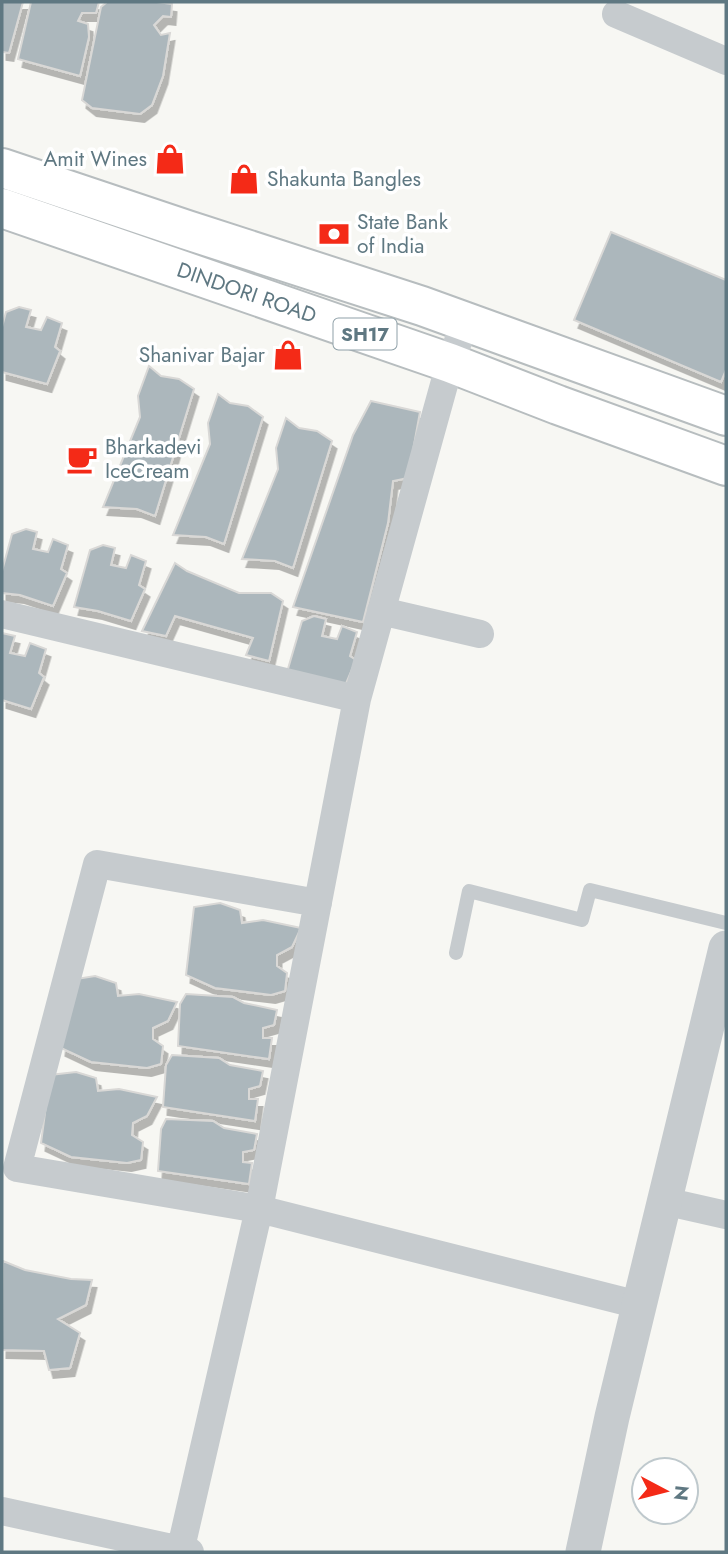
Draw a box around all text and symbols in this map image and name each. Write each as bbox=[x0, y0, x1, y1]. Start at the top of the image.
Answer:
shop icon: Amit Wines bbox=[153, 142, 187, 176]
place label: Amit Wines bbox=[43, 144, 147, 174]
shop icon: Shakunta Bangles bbox=[227, 162, 261, 196]
place label: Shakunta Bangles bbox=[267, 164, 421, 194]
place label: State Bank of India bbox=[357, 207, 449, 261]
bank icon: State Bank of India bbox=[317, 217, 351, 251]
street label: DINDORI ROAD bbox=[173, 255, 321, 331]
road number: SH17 bbox=[334, 318, 396, 350]
shop icon: Shanivar Bajar bbox=[271, 338, 305, 372]
place label: Shanivar Bajar bbox=[139, 340, 266, 370]
place label: Bharkadevi IceCream bbox=[105, 432, 202, 486]
cafe icon: Bharkadevi IceCream bbox=[65, 442, 99, 476]
north arrow bbox=[630, 1456, 700, 1526]
text: N bbox=[667, 1484, 696, 1502]

